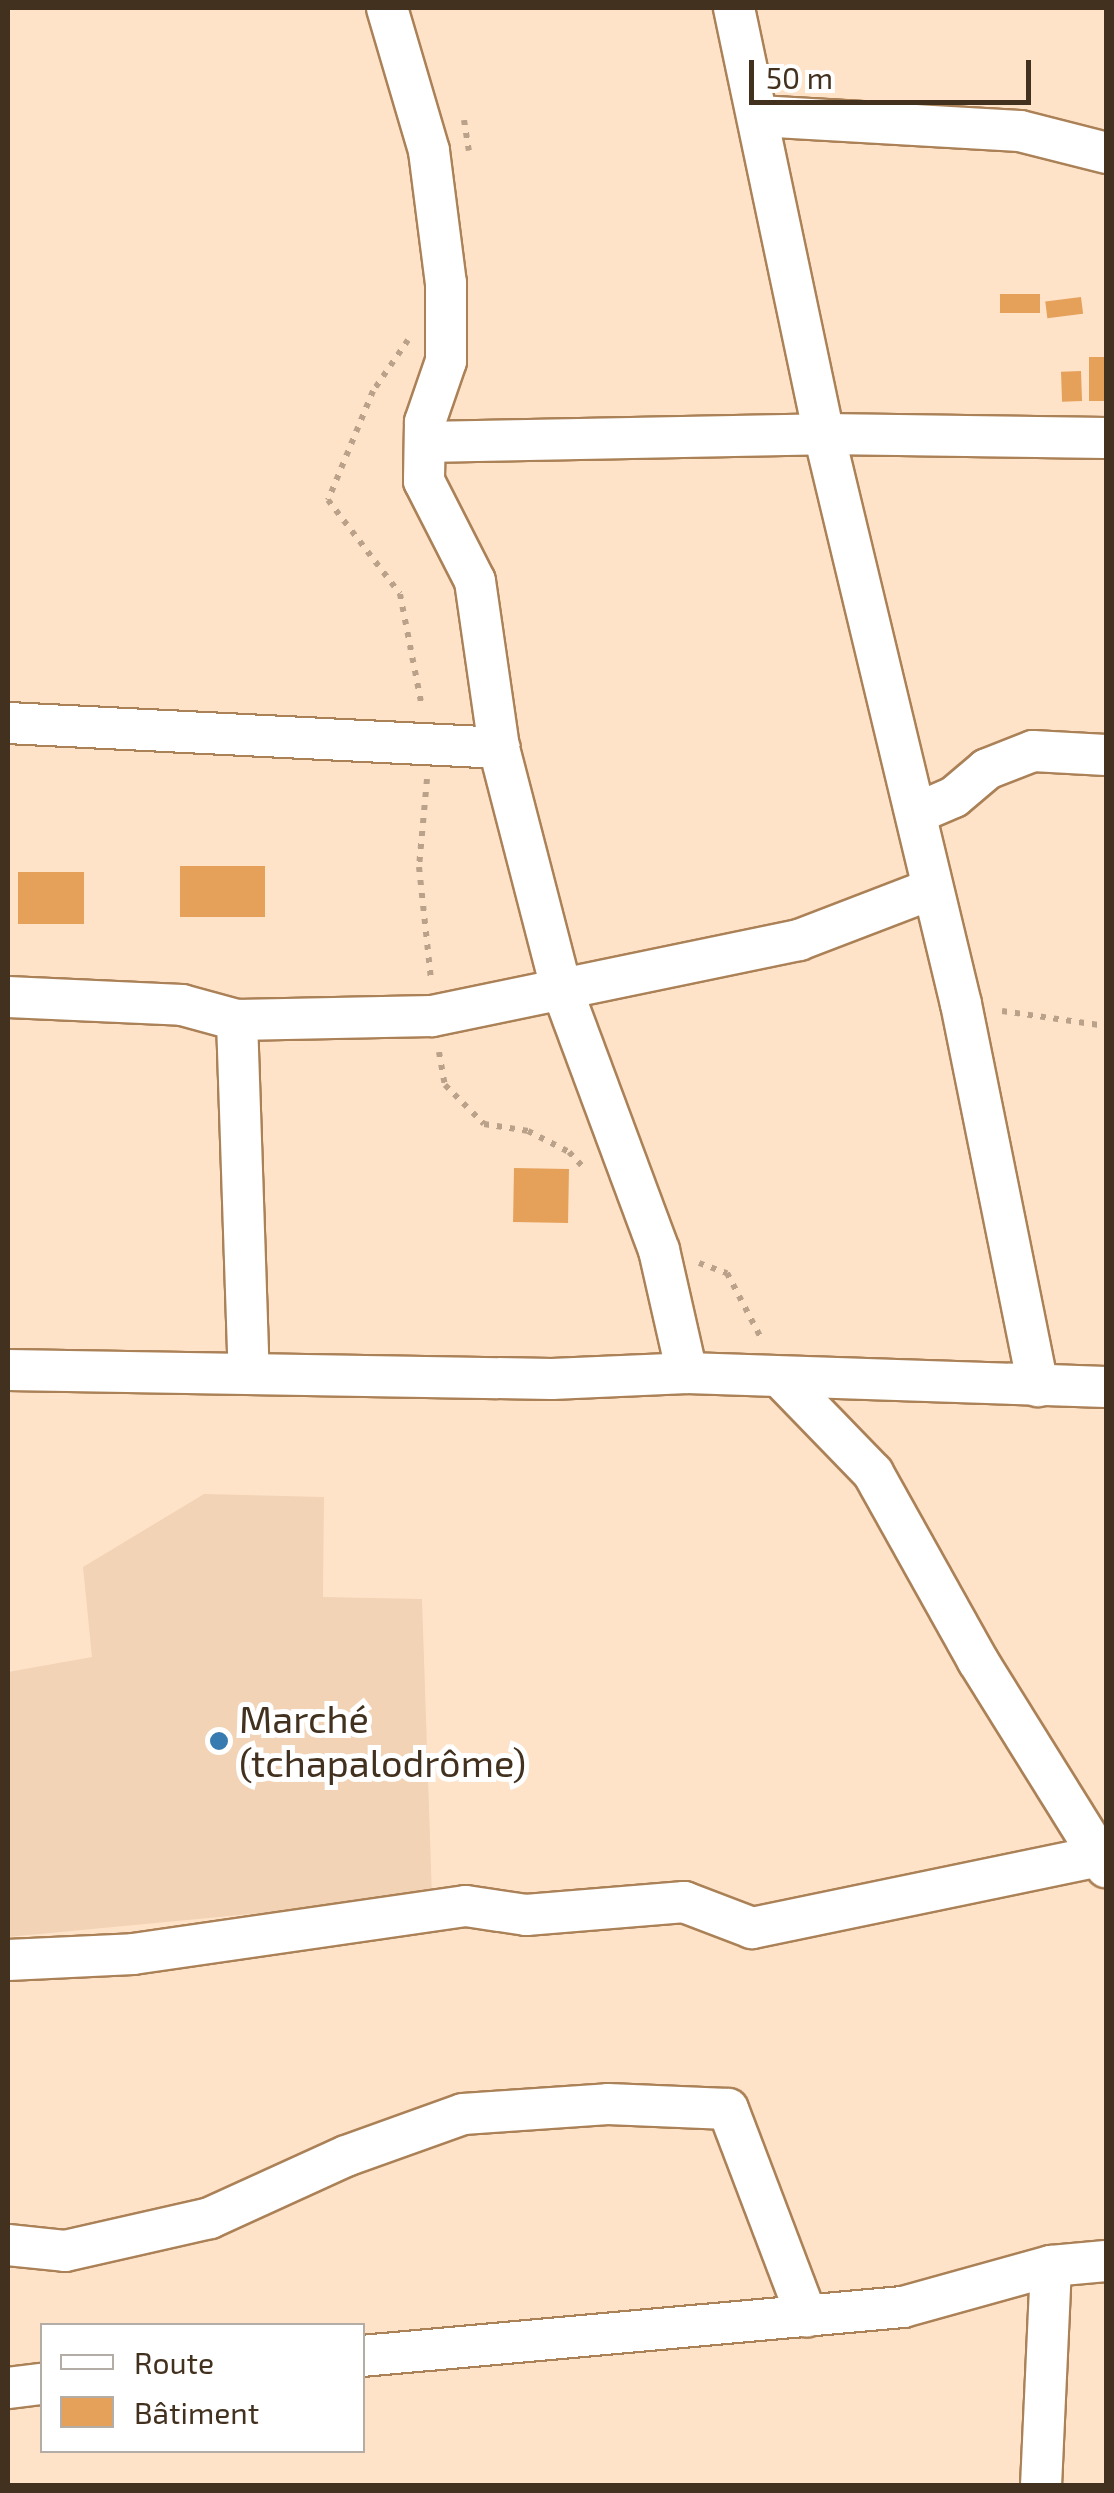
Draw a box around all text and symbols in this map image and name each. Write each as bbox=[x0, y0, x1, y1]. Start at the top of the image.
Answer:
scale bar bbox=[754, 40, 1036, 102]
text: 50 m bbox=[766, 59, 833, 95]
place label: Marché (tchapalodrôme) bbox=[239, 1696, 526, 1786]
marker: Marché (tchapalodrôme) bbox=[208, 1730, 230, 1752]
legend bbox=[40, 2323, 365, 2453]
text: Route bbox=[134, 2344, 214, 2380]
text: Bâtiment bbox=[134, 2394, 259, 2430]

